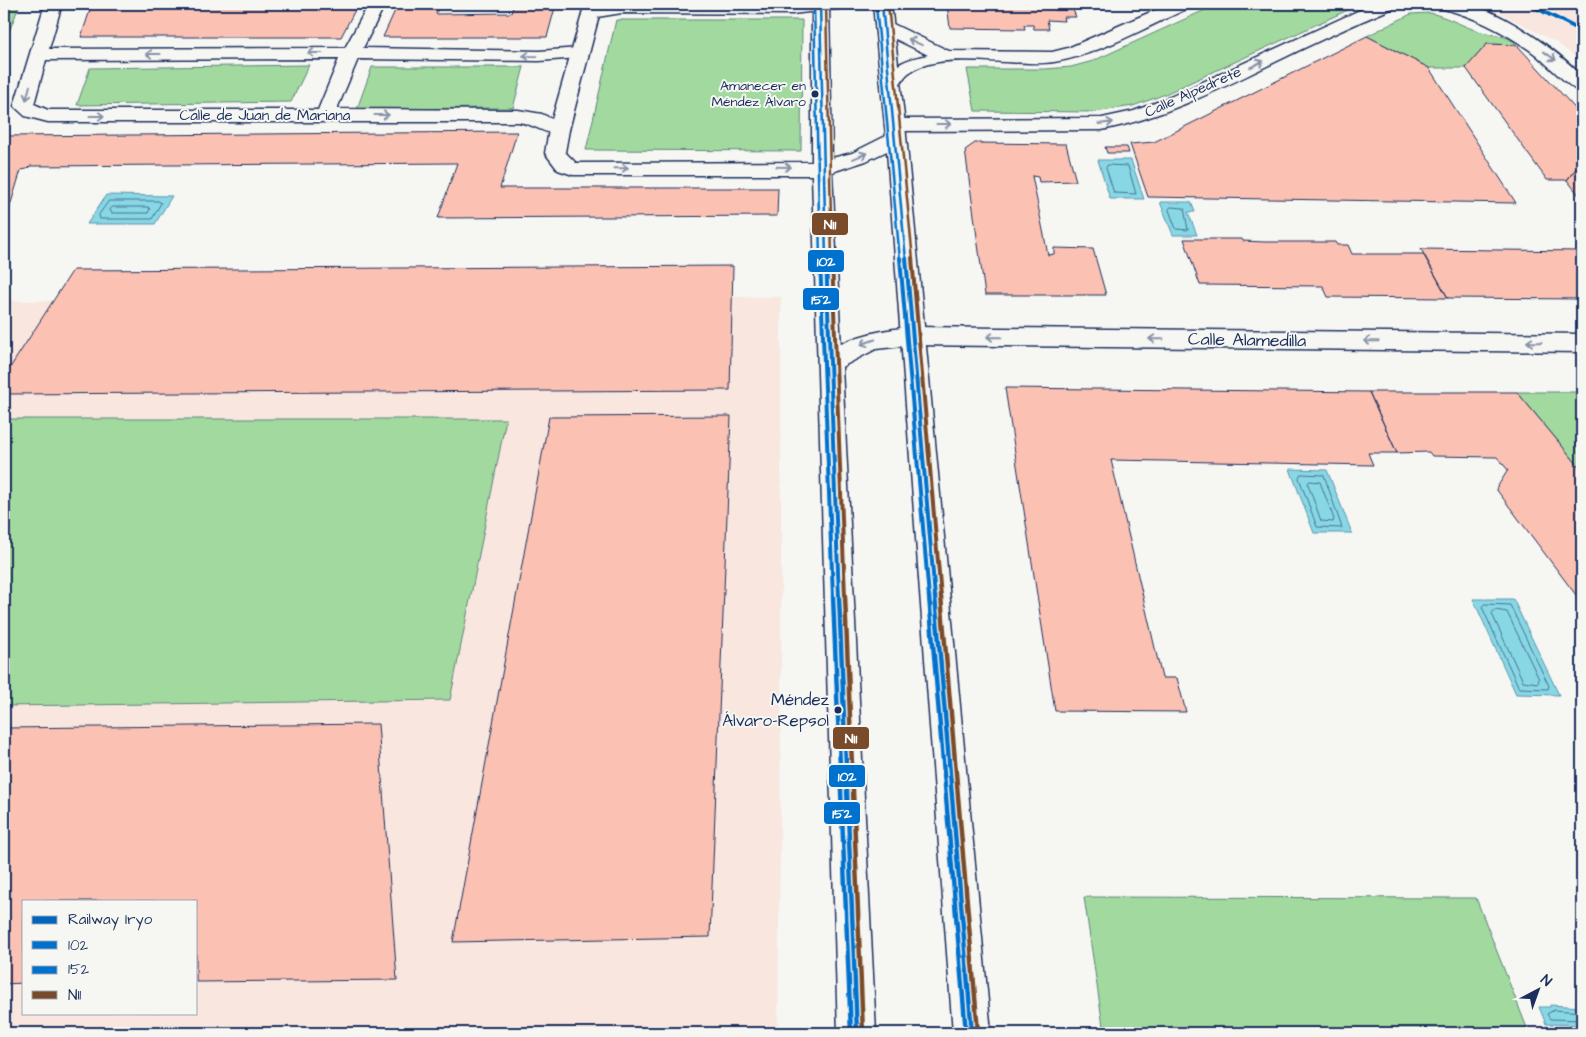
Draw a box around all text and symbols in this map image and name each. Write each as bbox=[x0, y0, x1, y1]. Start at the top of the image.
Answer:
one-way arrow bbox=[908, 37, 923, 47]
one-way arrow bbox=[308, 48, 324, 58]
one-way arrow bbox=[145, 49, 162, 59]
one-way arrow bbox=[523, 51, 539, 60]
one-way arrow bbox=[1543, 51, 1557, 61]
one-way arrow bbox=[1249, 58, 1264, 68]
street label: Calle Alpedrete bbox=[1141, 61, 1245, 123]
place label: Amanecer en Méndez Álvaro bbox=[711, 76, 806, 112]
one-way arrow bbox=[23, 85, 32, 101]
marker: Amanecer en Méndez Álvaro bbox=[810, 89, 820, 99]
street label: Calle de Juan de Mariana bbox=[180, 105, 351, 126]
one-way arrow bbox=[374, 110, 390, 120]
one-way arrow bbox=[88, 111, 105, 121]
one-way arrow bbox=[1098, 117, 1114, 127]
one-way arrow bbox=[936, 119, 952, 129]
one-way arrow bbox=[852, 151, 867, 160]
one-way arrow bbox=[776, 162, 792, 172]
one-way arrow bbox=[613, 163, 629, 173]
line badge: N11 bbox=[811, 212, 849, 236]
text: N11 bbox=[824, 215, 836, 235]
line badge: 102 bbox=[807, 249, 845, 273]
text: 102 bbox=[817, 252, 836, 272]
line badge: 152 bbox=[802, 287, 840, 311]
text: 152 bbox=[811, 290, 832, 310]
street label: Calle Alamedilla bbox=[1188, 326, 1306, 354]
one-way arrow bbox=[986, 332, 1002, 342]
one-way arrow bbox=[1148, 334, 1164, 344]
one-way arrow bbox=[1363, 336, 1380, 346]
one-way arrow bbox=[1526, 337, 1542, 347]
one-way arrow bbox=[861, 338, 876, 347]
place label: Méndez Álvaro-Repsol bbox=[722, 688, 830, 733]
marker: Méndez Álvaro-Repsol bbox=[833, 705, 843, 715]
line badge: N11 bbox=[832, 726, 870, 750]
text: N11 bbox=[845, 729, 857, 749]
line badge: 102 bbox=[828, 764, 866, 788]
text: 102 bbox=[838, 767, 857, 787]
line badge: 152 bbox=[823, 801, 861, 825]
text: 152 bbox=[832, 804, 853, 824]
legend bbox=[22, 900, 198, 1014]
text: Railway Iryo bbox=[68, 909, 153, 931]
text: 102 bbox=[68, 935, 88, 956]
text: 152 bbox=[68, 959, 90, 980]
north arrow bbox=[1514, 964, 1564, 1014]
text: N bbox=[1536, 971, 1556, 992]
text: N11 bbox=[68, 985, 81, 1006]

